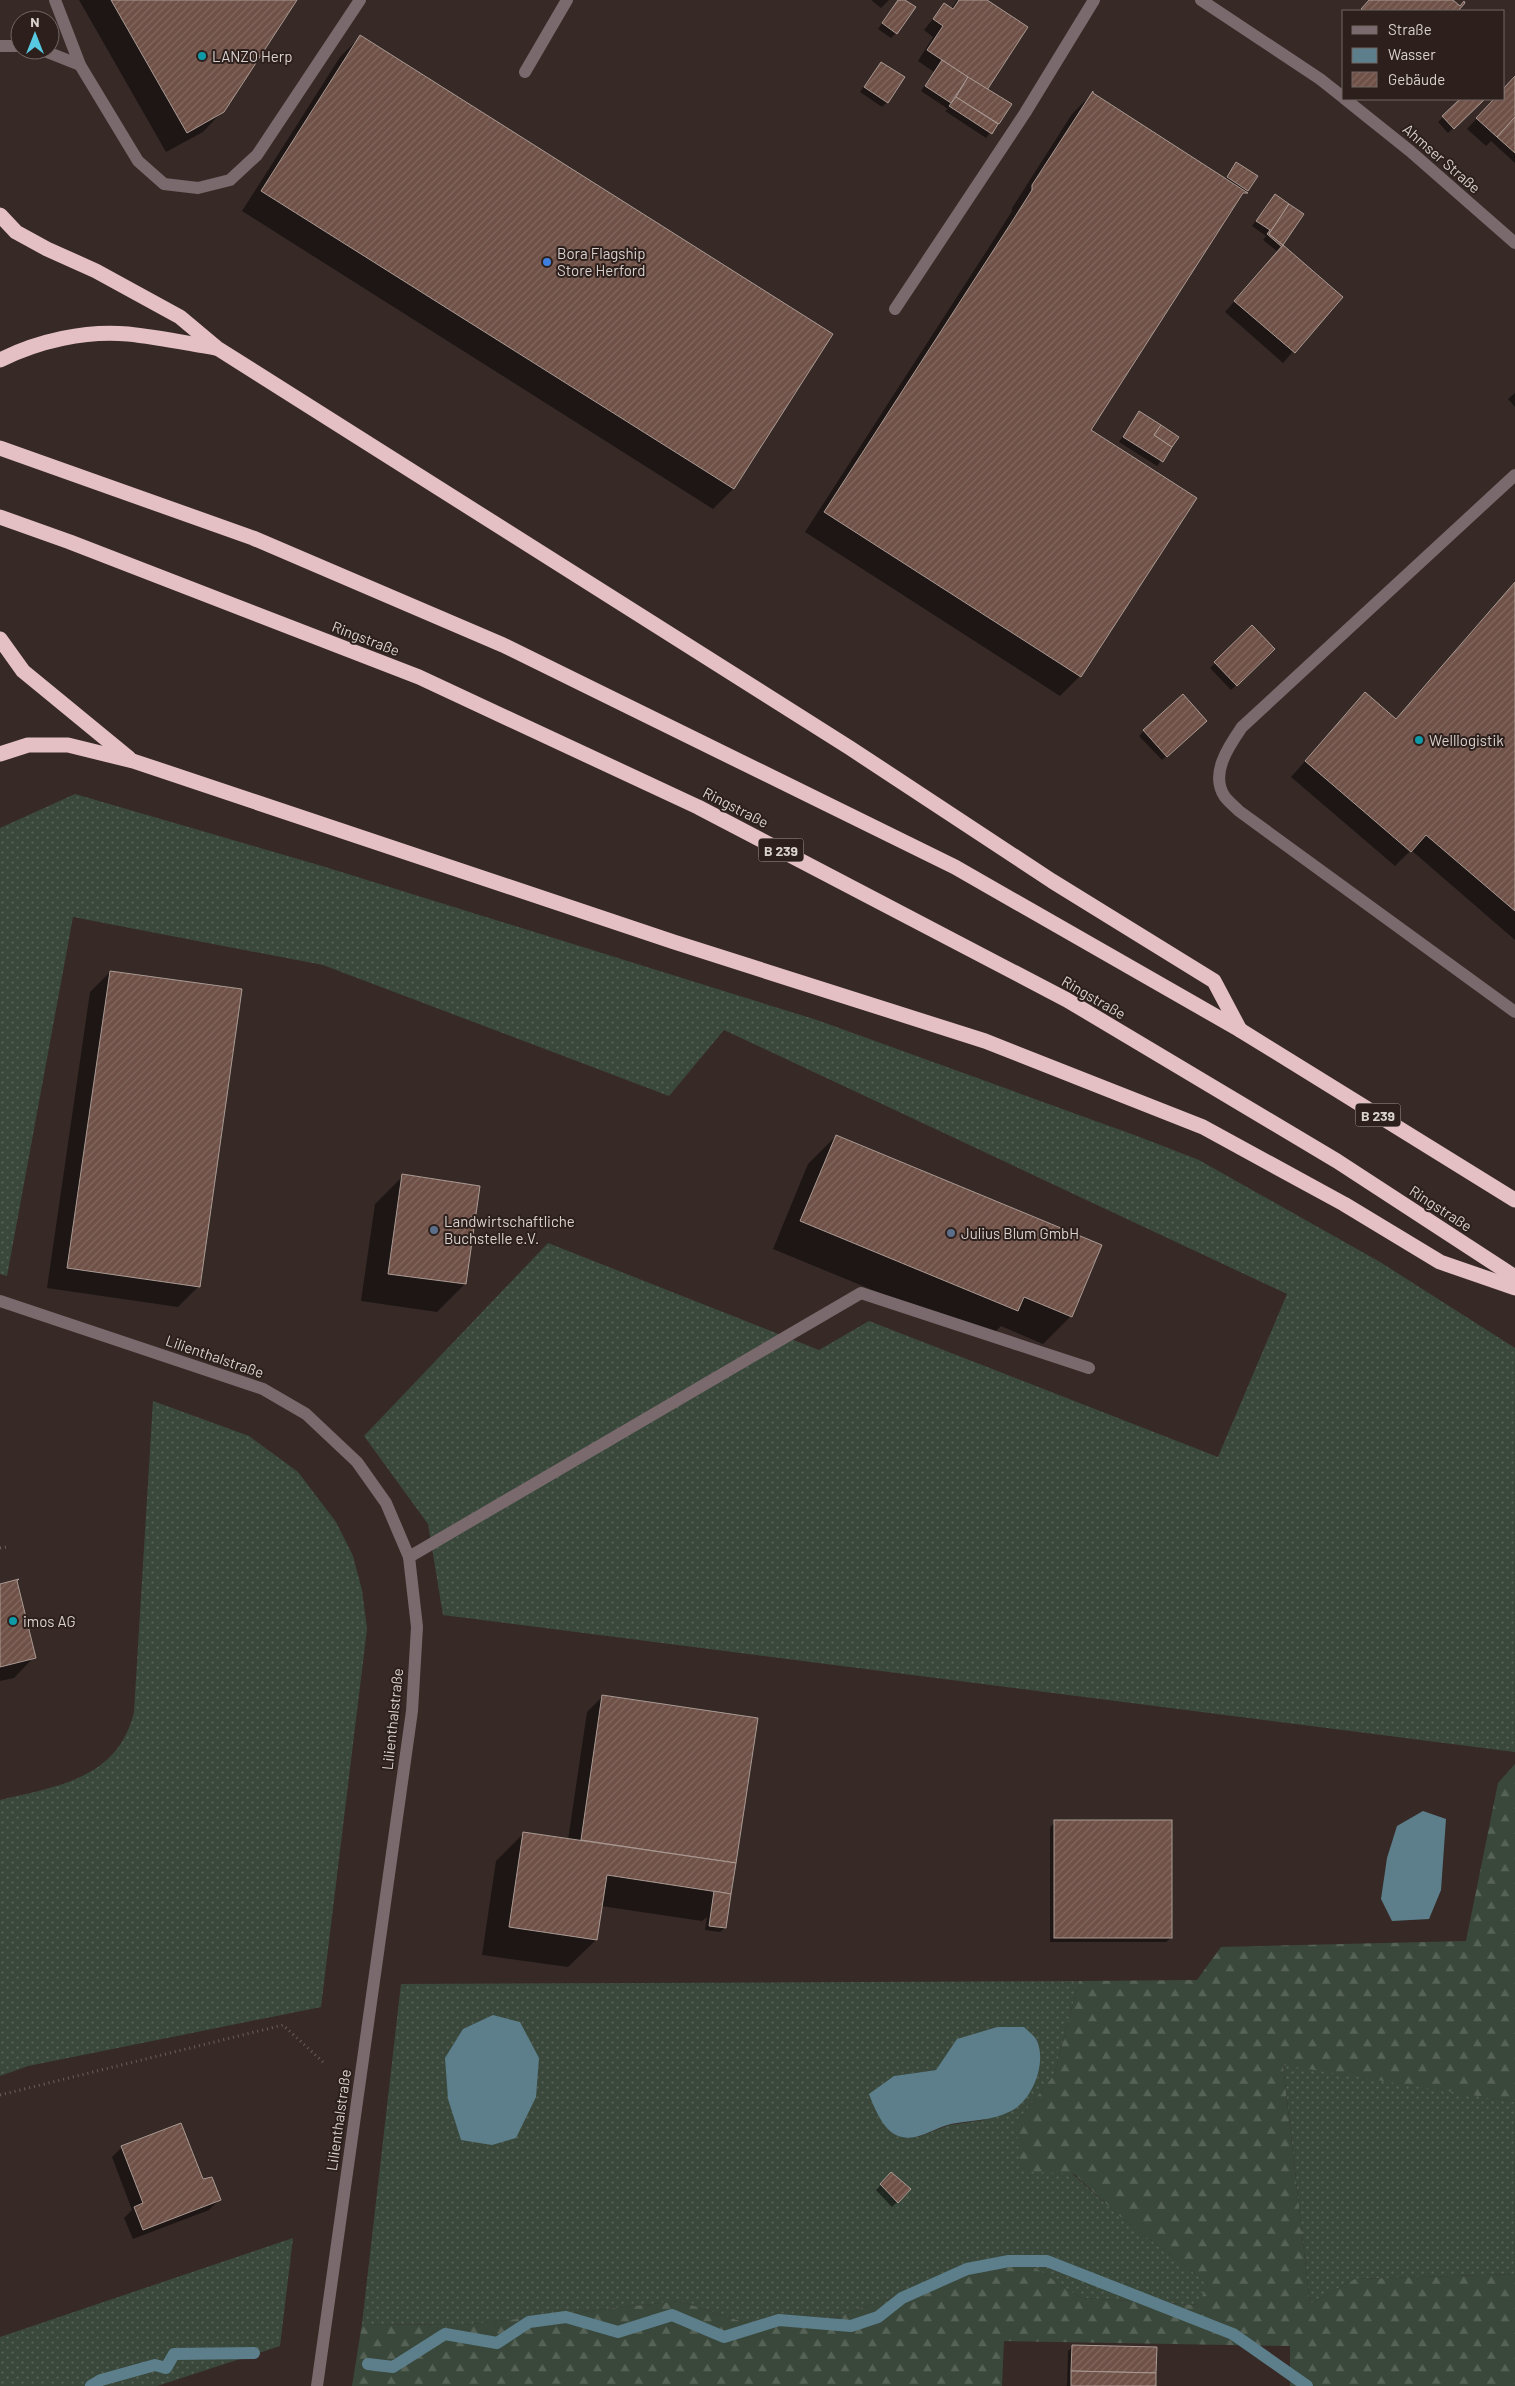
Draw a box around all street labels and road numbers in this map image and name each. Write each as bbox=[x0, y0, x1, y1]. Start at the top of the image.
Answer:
street label: Ahmser Straße bbox=[1400, 119, 1484, 197]
street label: Ringstraße bbox=[330, 617, 402, 659]
street label: Ringstraße bbox=[700, 783, 772, 831]
road number: B 239 bbox=[758, 838, 804, 862]
street label: Ringstraße bbox=[1059, 971, 1129, 1023]
road number: B 239 bbox=[1356, 1104, 1400, 1126]
street label: Ringstraße bbox=[1406, 1181, 1476, 1235]
street label: Lilienthalstraße bbox=[164, 1331, 266, 1381]
street label: Lilienthalstraße bbox=[378, 1667, 406, 1771]
street label: Lilienthalstraße bbox=[322, 2068, 354, 2172]

